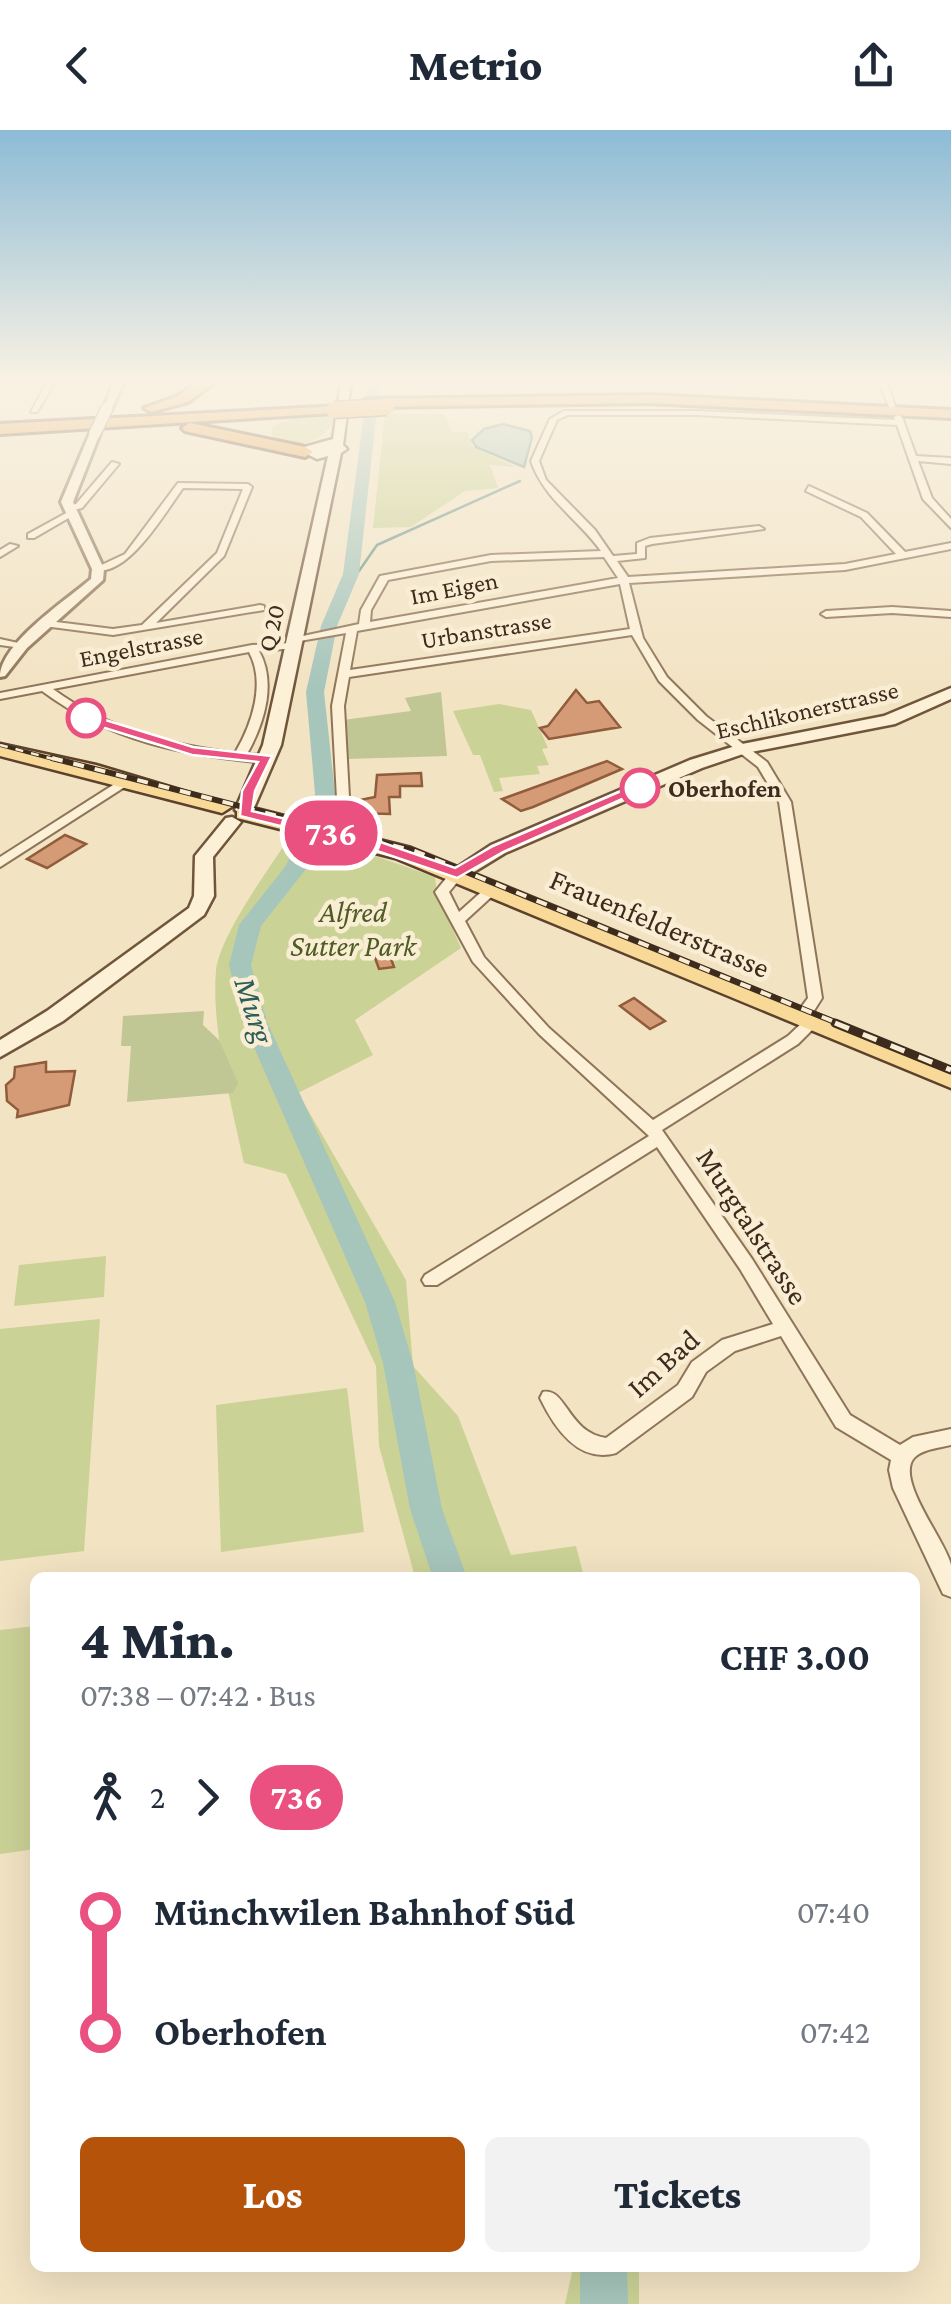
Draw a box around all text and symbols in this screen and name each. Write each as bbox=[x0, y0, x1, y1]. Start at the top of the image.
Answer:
icon: back bbox=[50, 38, 105, 93]
icon: share bbox=[846, 38, 901, 93]
text: Metrio bbox=[408, 40, 543, 90]
street label: Im Eigen bbox=[408, 566, 500, 611]
street label: Q 20 bbox=[253, 602, 289, 654]
street label: Urbanstrasse bbox=[419, 606, 553, 654]
street label: Engelstrasse bbox=[77, 622, 205, 673]
street label: Eschlikonerstrasse bbox=[713, 676, 901, 744]
unlabelled marker bbox=[67, 699, 105, 737]
marker: Oberhofen bbox=[621, 769, 659, 807]
place label: Oberhofen bbox=[668, 775, 782, 802]
line badge: 736 bbox=[274, 800, 388, 866]
text: 736 bbox=[305, 814, 357, 853]
street label: Frauenfelderstrasse bbox=[545, 862, 775, 984]
park label: Alfred Sutter Park bbox=[290, 895, 418, 962]
water label: Murg bbox=[227, 971, 283, 1048]
street label: Murgtalstrasse bbox=[689, 1142, 816, 1311]
street label: Im Bad bbox=[620, 1322, 706, 1404]
text: 4 Min. bbox=[80, 1609, 235, 1670]
text: CHF 3.00 bbox=[719, 1636, 870, 1678]
text: 07:38 – 07:42 · Bus bbox=[80, 1677, 316, 1713]
icon: walk bbox=[80, 1770, 135, 1825]
icon: forward bbox=[180, 1770, 235, 1825]
text: 736 bbox=[270, 1778, 323, 1817]
text: 2 bbox=[150, 1779, 165, 1815]
text: Münchwilen Bahnhof Süd bbox=[154, 1891, 575, 1933]
text: 07:40 bbox=[797, 1894, 870, 1930]
text: Oberhofen bbox=[154, 2011, 326, 2053]
text: 07:42 bbox=[800, 2014, 870, 2050]
button: Los bbox=[80, 2137, 465, 2252]
button: Tickets bbox=[485, 2137, 870, 2252]

